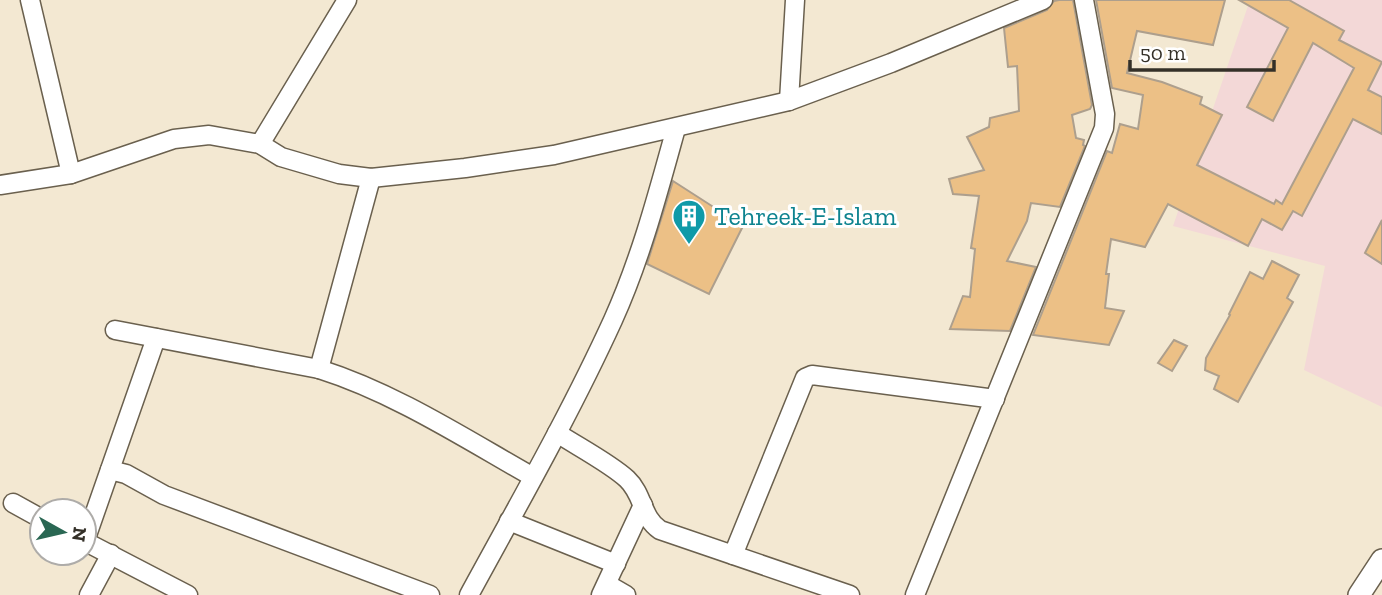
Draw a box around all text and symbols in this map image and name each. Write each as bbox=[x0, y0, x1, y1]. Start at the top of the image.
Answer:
scale bar bbox=[1130, 28, 1274, 72]
text: 50 m bbox=[1140, 40, 1186, 65]
building icon: Tehreek-E-Islam bbox=[670, 197, 708, 246]
place label: Tehreek-E-Islam bbox=[714, 200, 897, 232]
north arrow bbox=[28, 497, 98, 567]
text: N bbox=[67, 526, 92, 543]

